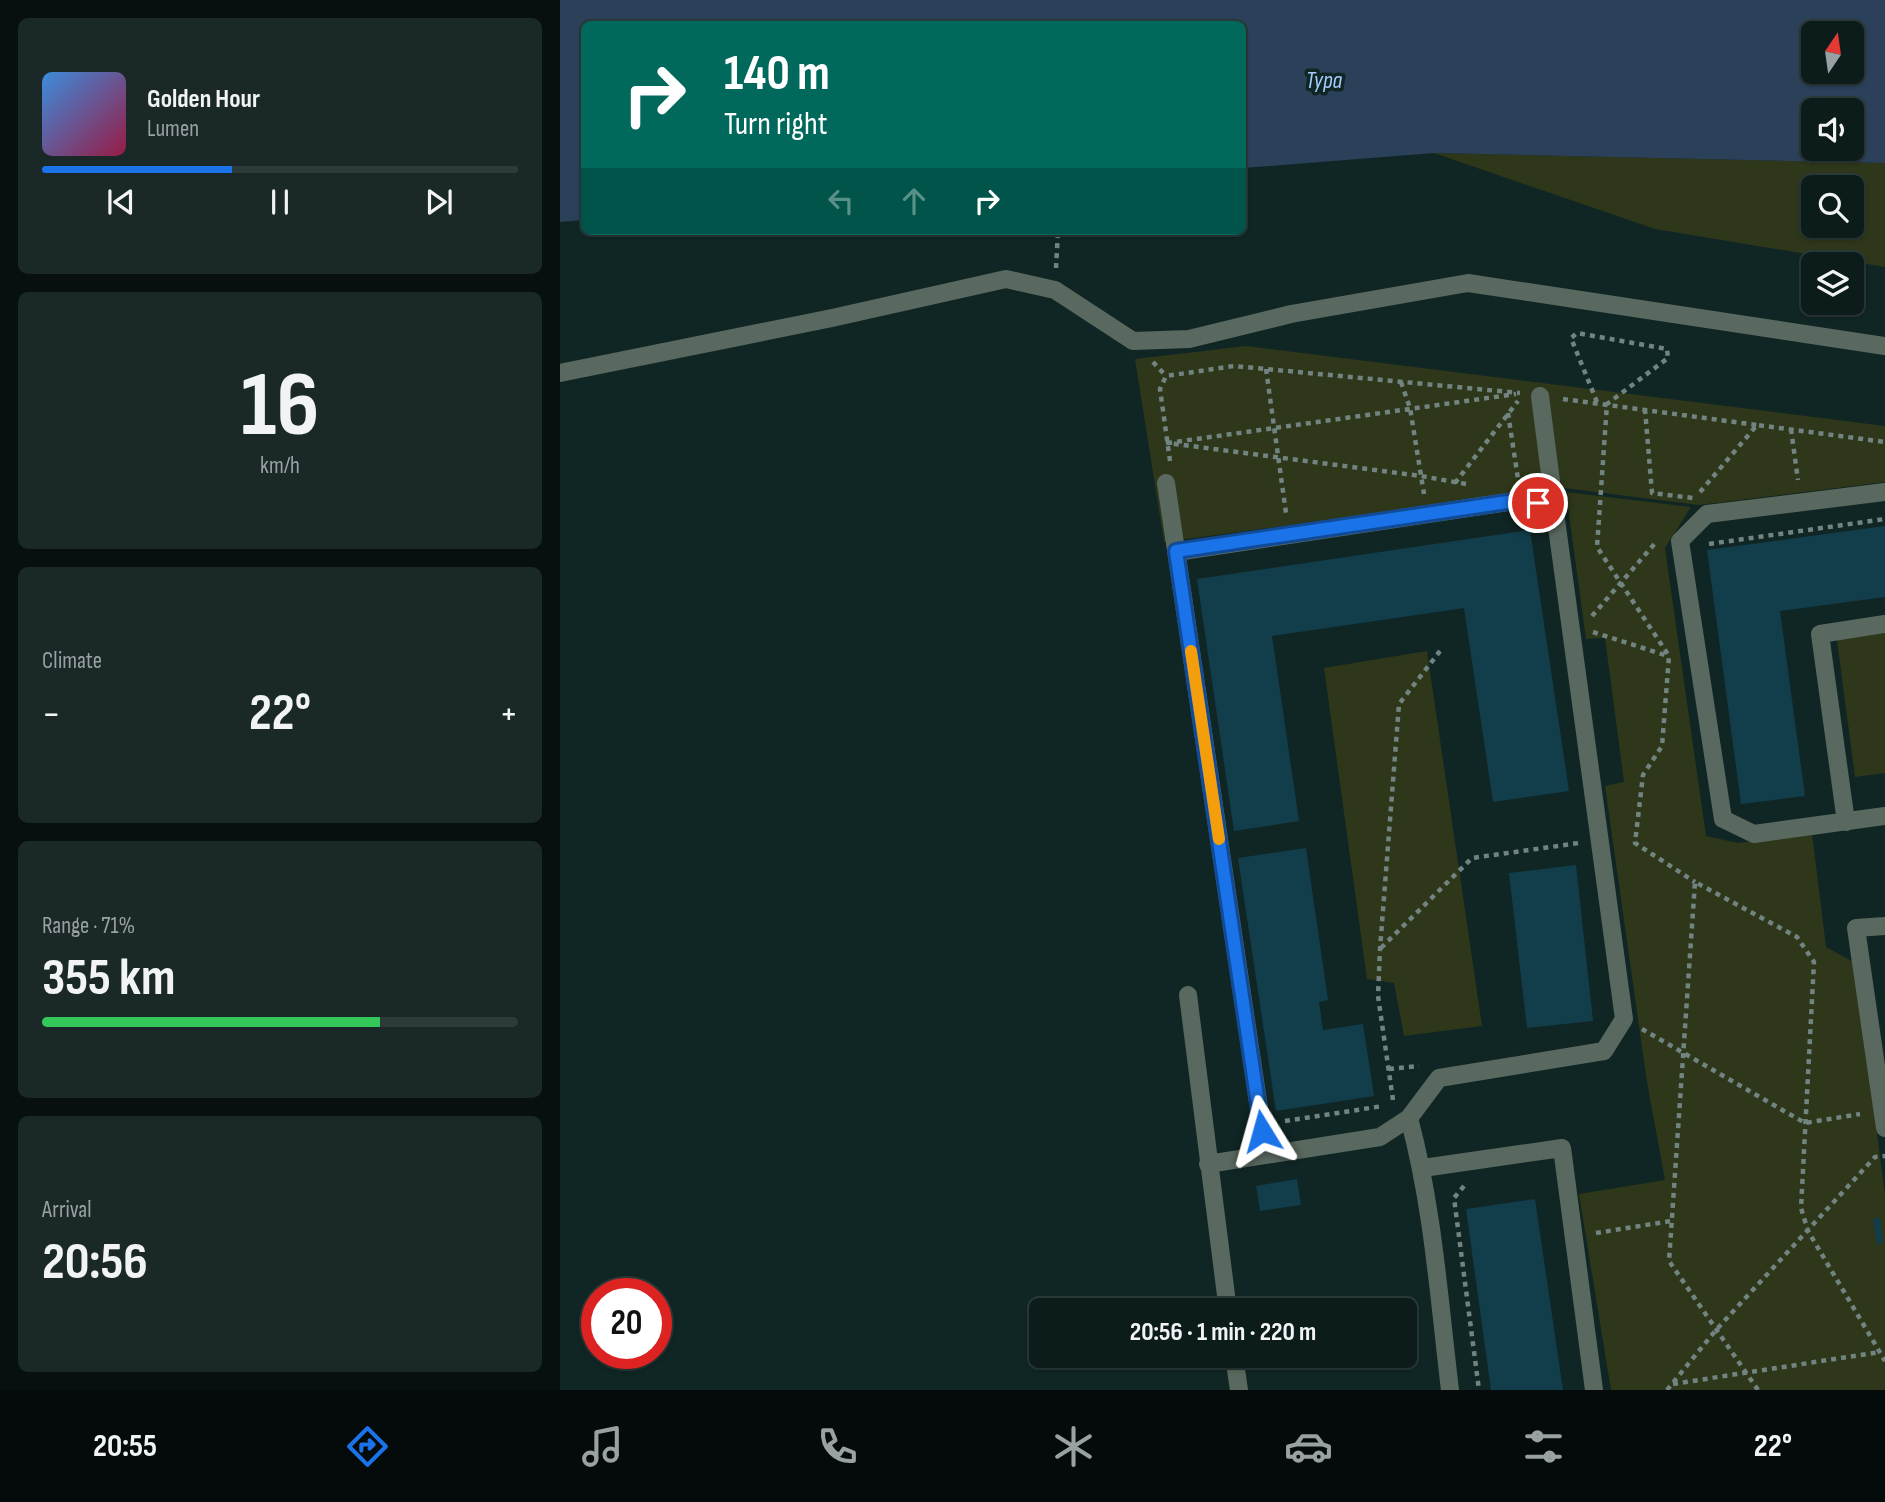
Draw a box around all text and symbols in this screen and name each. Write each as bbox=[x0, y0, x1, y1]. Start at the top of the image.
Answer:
north arrow bbox=[1801, 21, 1864, 84]
map controls bbox=[1801, 21, 1864, 315]
text: 140 m bbox=[724, 45, 830, 104]
icon: right bbox=[609, 49, 700, 140]
water label: Тура bbox=[1306, 66, 1343, 95]
text: Golden Hour bbox=[147, 84, 260, 115]
button: sound bbox=[1801, 98, 1864, 161]
text: Turn right bbox=[724, 105, 828, 144]
text: Lumen bbox=[147, 115, 199, 143]
button: search bbox=[1801, 175, 1864, 238]
icon: left bbox=[822, 182, 860, 220]
icon: ahead bbox=[895, 182, 933, 220]
icon: right bbox=[968, 182, 1006, 220]
icon: previous bbox=[102, 183, 140, 221]
icon: pause bbox=[261, 183, 299, 221]
icon: next bbox=[420, 183, 458, 221]
button: layers bbox=[1801, 252, 1864, 315]
text: 16 bbox=[241, 352, 319, 461]
text: km/h bbox=[260, 452, 300, 480]
pin bbox=[1508, 473, 1568, 533]
icon: arrive bbox=[1519, 484, 1557, 522]
text: Climate bbox=[42, 647, 102, 675]
text: 22° bbox=[249, 682, 311, 745]
text: − bbox=[42, 692, 61, 737]
text: + bbox=[499, 692, 518, 737]
text: Range · 71% bbox=[42, 912, 135, 940]
text: 355 km bbox=[42, 947, 176, 1010]
position arrow bbox=[1225, 1094, 1299, 1168]
text: Arrival bbox=[42, 1196, 91, 1224]
text: 20:56 bbox=[42, 1231, 148, 1294]
speed limit sign: 20 bbox=[581, 1278, 672, 1369]
text: 20:56 · 1 min · 220 m bbox=[1130, 1317, 1316, 1348]
icon: directions bbox=[343, 1422, 392, 1471]
icon: music bbox=[578, 1422, 627, 1471]
icon: phone bbox=[813, 1422, 862, 1471]
icon: climate bbox=[1049, 1422, 1098, 1471]
icon: car bbox=[1284, 1422, 1333, 1471]
icon: filters bbox=[1519, 1422, 1568, 1471]
text: 20:55 bbox=[93, 1427, 157, 1466]
text: 22° bbox=[1754, 1427, 1792, 1466]

